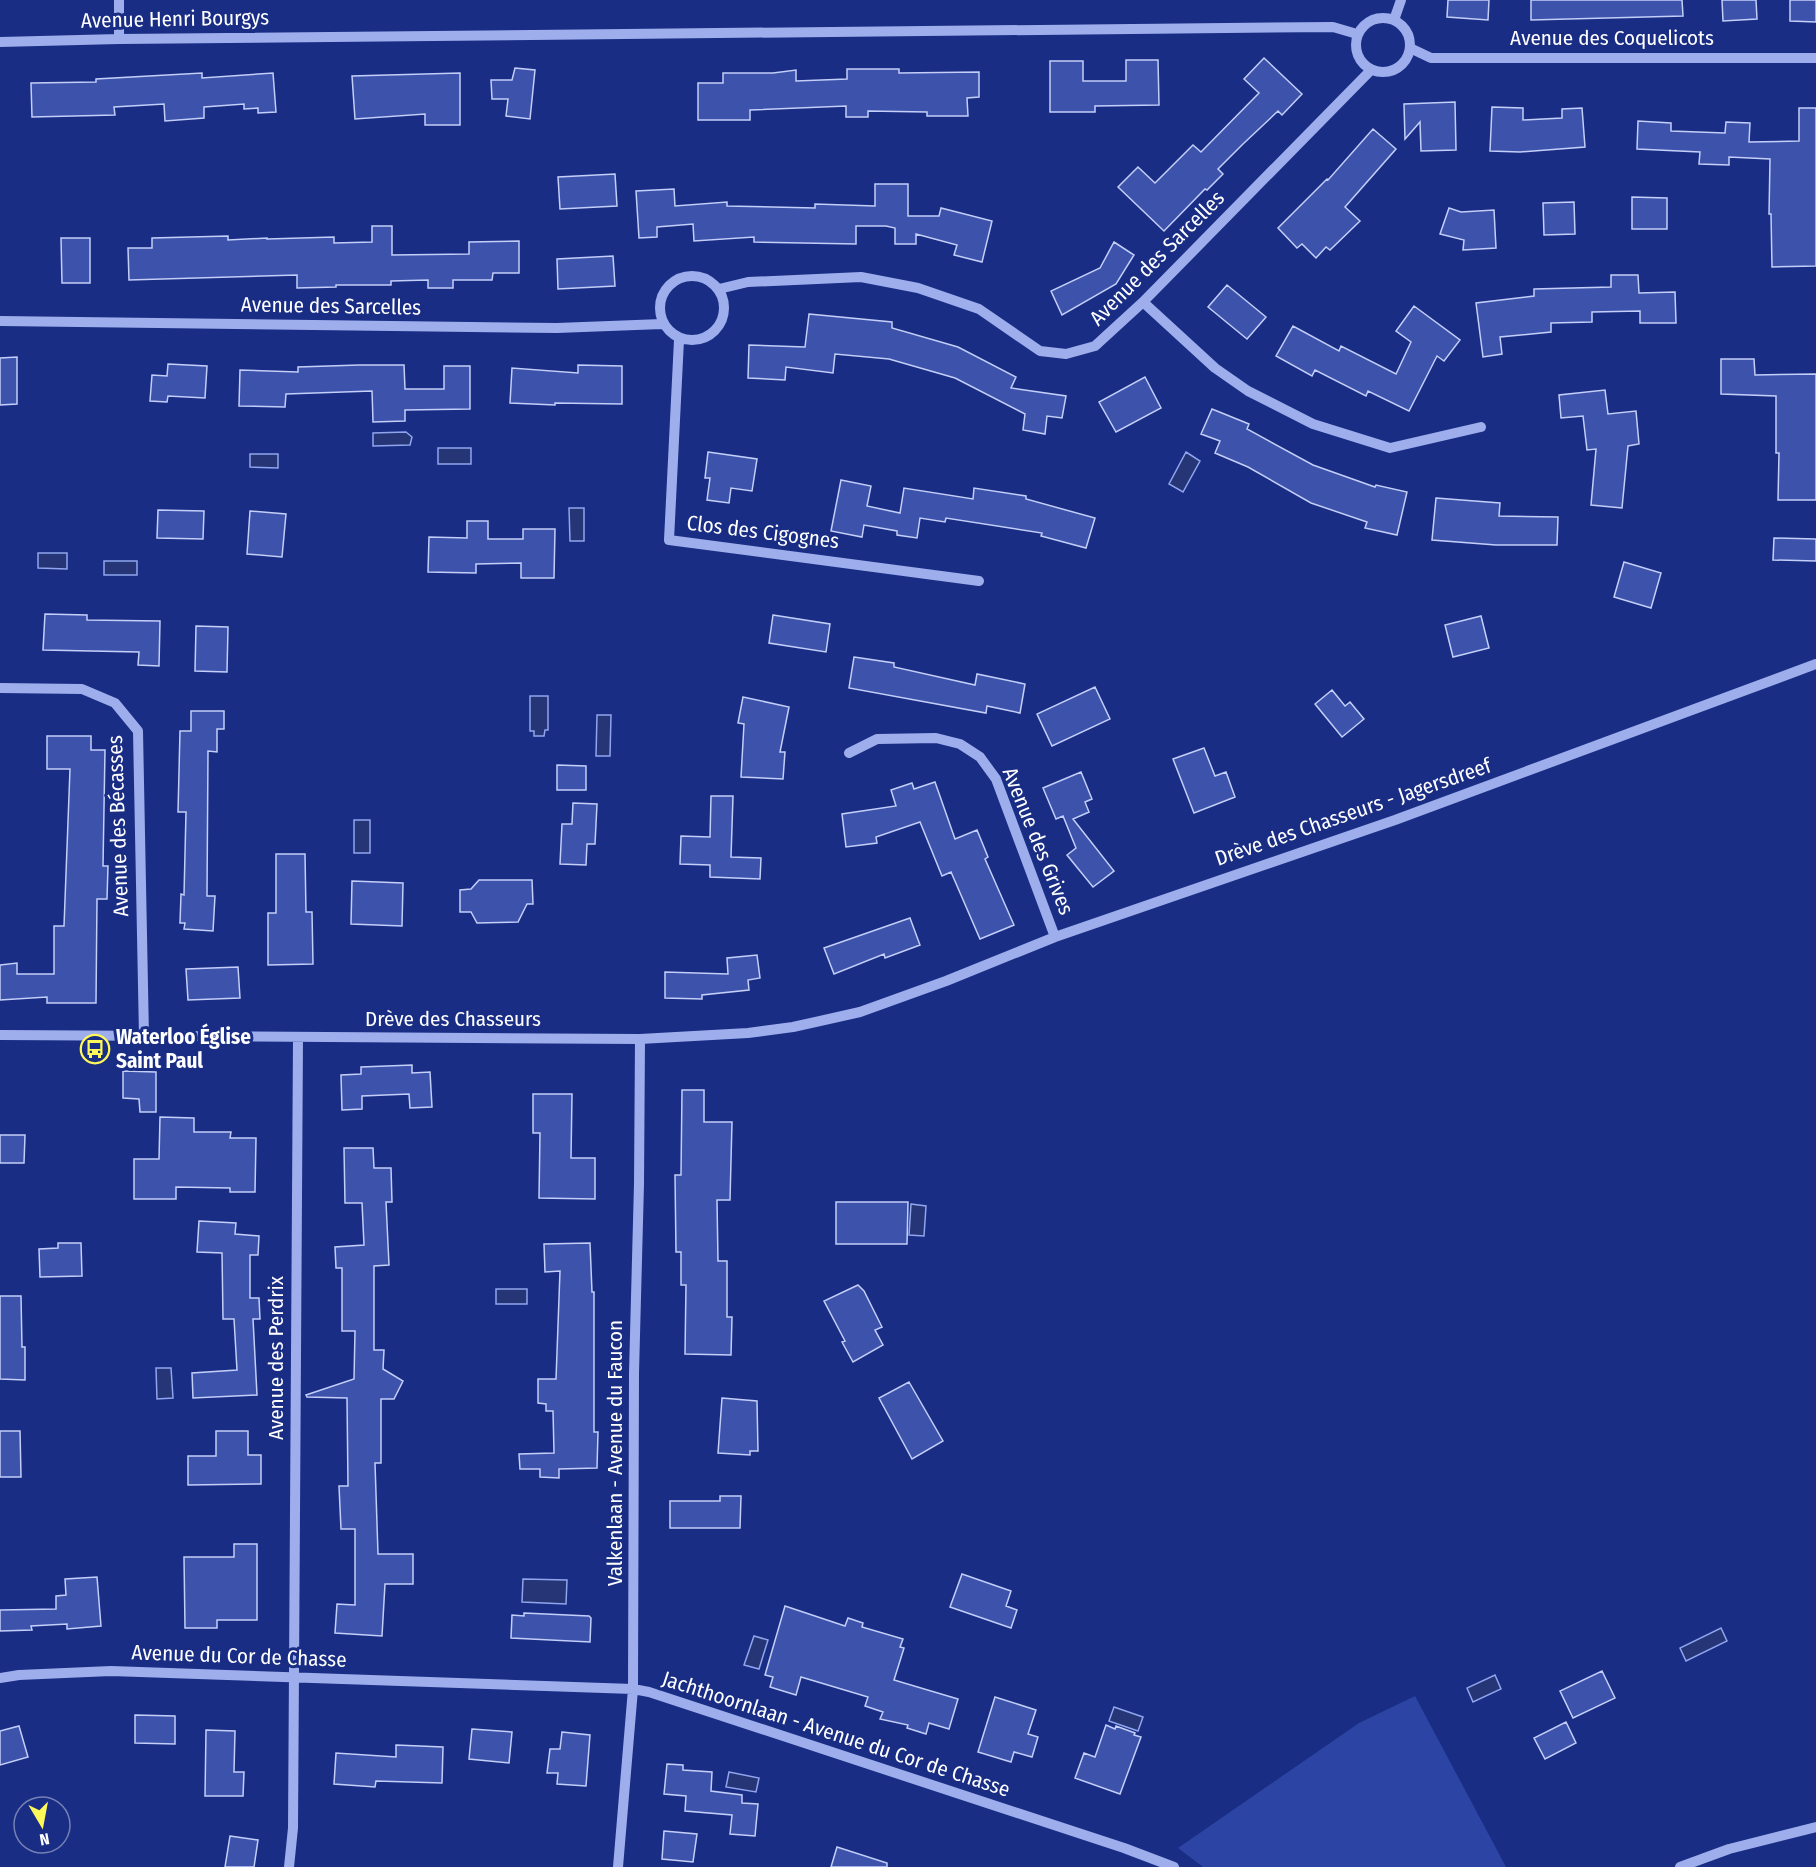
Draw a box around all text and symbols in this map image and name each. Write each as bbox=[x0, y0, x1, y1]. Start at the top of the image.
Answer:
street label: Avenue Henri Bourgys bbox=[81, 4, 269, 34]
street label: Avenue des Coquelicots bbox=[1510, 25, 1714, 51]
street label: Avenue des Sarcelles bbox=[1084, 185, 1230, 331]
street label: Avenue des Sarcelles bbox=[241, 291, 421, 321]
street label: Clos des Cigognes bbox=[685, 510, 841, 554]
street label: Avenue des Bécasses bbox=[102, 735, 134, 917]
street label: Drève des Chasseurs - Jagersdreef bbox=[1211, 752, 1496, 872]
street label: Avenue des Grives bbox=[997, 763, 1079, 919]
street label: Drève des Chasseurs bbox=[365, 1006, 541, 1032]
place label: Waterloo Église Saint Paul bbox=[116, 1023, 251, 1074]
bus stop icon: Waterloo Église Saint Paul bbox=[79, 1033, 111, 1065]
street label: Avenue des Perdrix bbox=[263, 1275, 289, 1440]
street label: Valkenlaan - Avenue du Faucon bbox=[602, 1320, 628, 1586]
street label: Avenue du Cor de Chasse bbox=[131, 1639, 347, 1673]
street label: Jachthoornlaan - Avenue du Cor de Chasse bbox=[659, 1665, 1013, 1803]
north arrow bbox=[12, 1795, 72, 1855]
text: N bbox=[38, 1829, 51, 1849]

